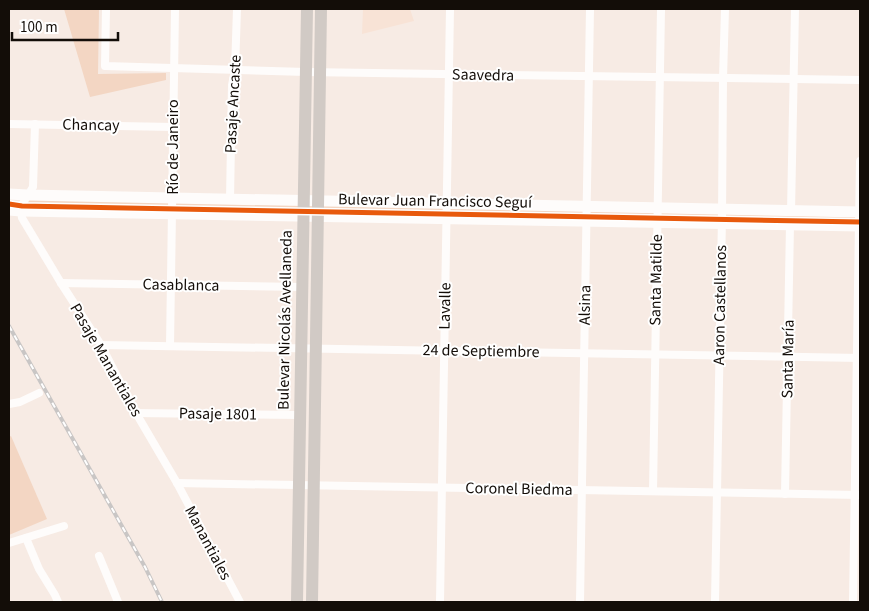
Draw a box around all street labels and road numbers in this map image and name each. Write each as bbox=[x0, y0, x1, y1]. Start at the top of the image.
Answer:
street label: Pasaje Ancaste bbox=[219, 54, 247, 154]
street label: Saavedra bbox=[452, 63, 514, 87]
street label: Río de Janeiro bbox=[162, 99, 184, 195]
street label: Chancay bbox=[62, 114, 120, 137]
street label: Bulevar Juan Francisco Seguí bbox=[338, 188, 533, 214]
street label: Bulevar Nicolás Avellaneda bbox=[272, 230, 298, 410]
street label: Santa Matilde bbox=[644, 234, 668, 326]
street label: Aaron Castellanos bbox=[708, 244, 732, 365]
street label: Casablanca bbox=[142, 273, 220, 297]
street label: Lavalle bbox=[434, 282, 456, 330]
street label: Alsina bbox=[574, 285, 596, 325]
street label: Pasaje Manantiales bbox=[65, 299, 148, 421]
street label: Santa María bbox=[776, 319, 800, 399]
street label: 24 de Septiembre bbox=[422, 339, 540, 363]
street label: Pasaje 1801 bbox=[179, 402, 257, 426]
street label: Coronel Biedma bbox=[465, 477, 573, 501]
street label: Manantiales bbox=[179, 502, 237, 584]

